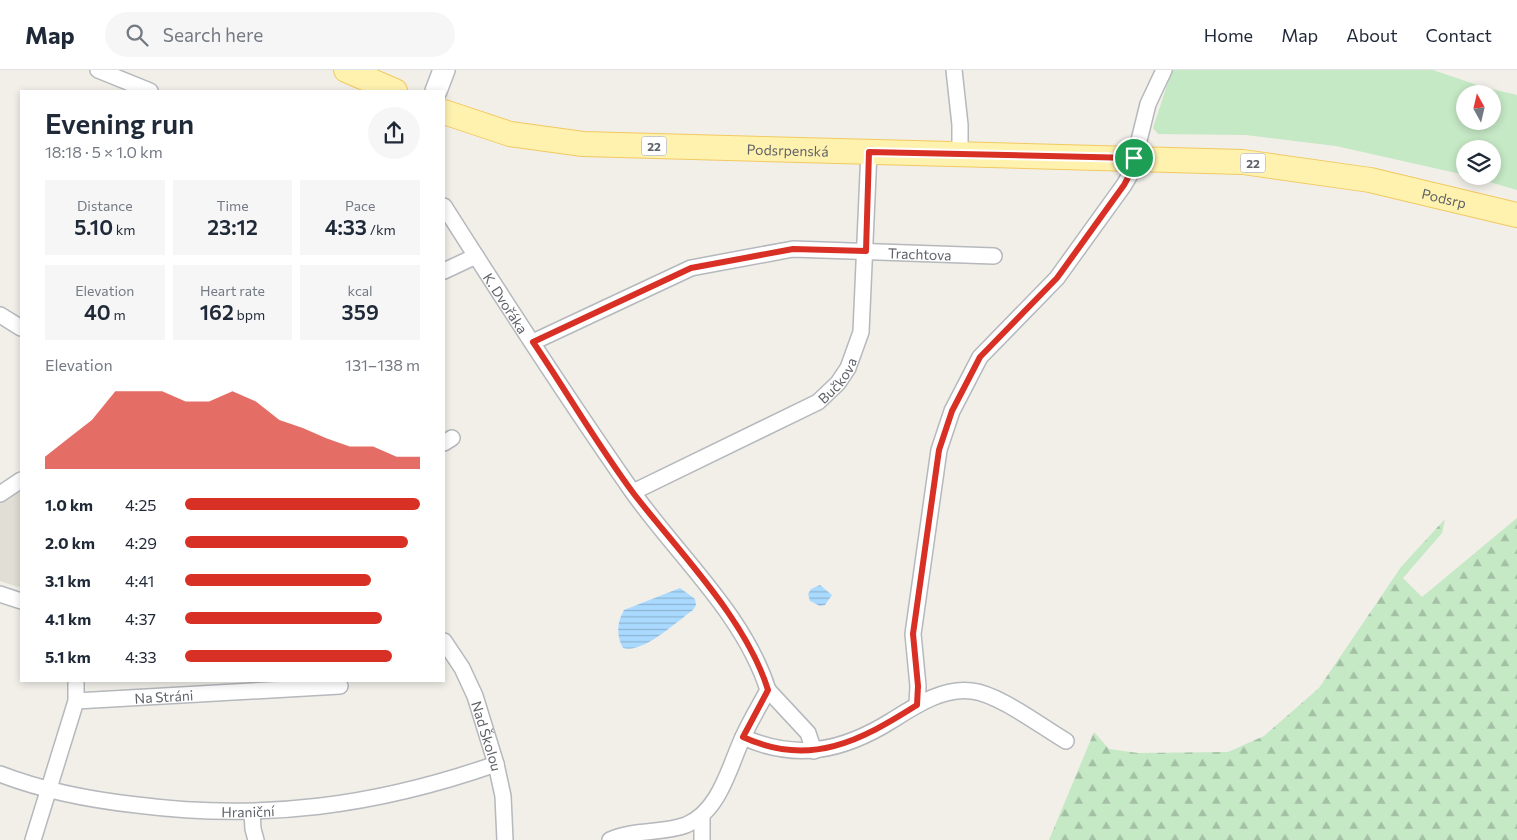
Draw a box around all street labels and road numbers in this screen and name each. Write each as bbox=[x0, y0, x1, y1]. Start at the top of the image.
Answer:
road number: 22 bbox=[642, 136, 666, 155]
street label: Podsrpenská bbox=[746, 140, 829, 159]
road number: 22 bbox=[1240, 154, 1266, 172]
street label: Podsrp bbox=[1420, 184, 1468, 211]
street label: Trachtova bbox=[888, 244, 952, 263]
street label: K. Dvořáka bbox=[480, 269, 532, 336]
street label: Bučkova bbox=[814, 355, 860, 406]
street label: Na Stráni bbox=[134, 686, 194, 706]
street label: Nad Školou bbox=[469, 699, 506, 772]
street label: Hraniční bbox=[221, 802, 276, 820]

